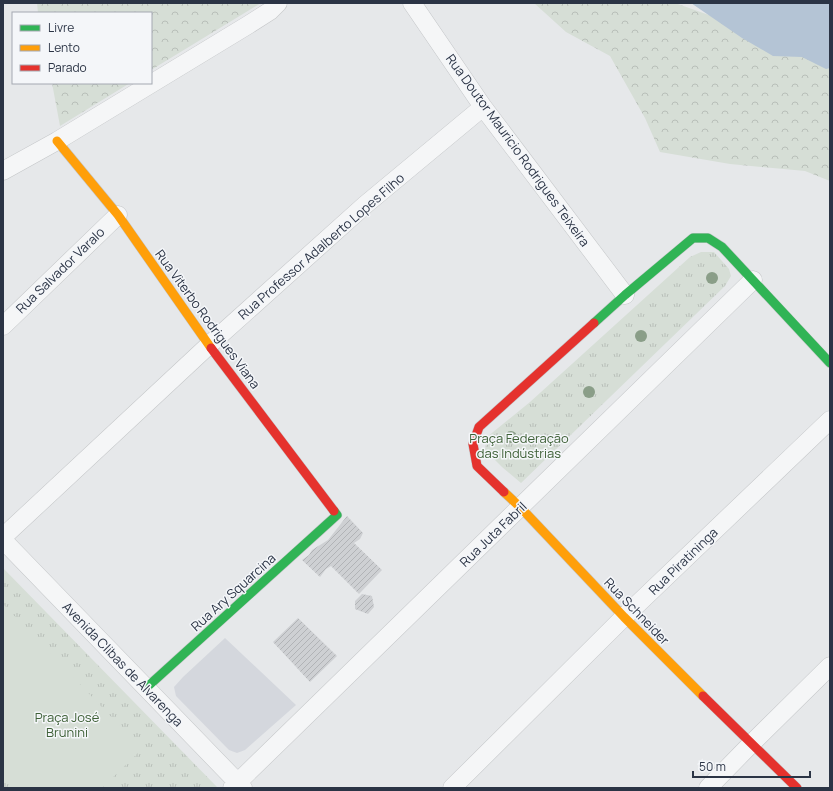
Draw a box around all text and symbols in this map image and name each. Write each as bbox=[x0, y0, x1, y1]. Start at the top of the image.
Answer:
legend bbox=[12, 12, 152, 84]
text: Livre bbox=[48, 19, 74, 36]
text: Lento bbox=[48, 39, 80, 56]
street label: Rua Doutor Mauricio Rodrigues Teixeira bbox=[442, 50, 594, 250]
text: Parado bbox=[48, 59, 87, 76]
street label: Rua Professor Adalberto Lopes Filho bbox=[234, 169, 408, 323]
street label: Rua Salvador Varalo bbox=[12, 223, 109, 317]
street label: Rua Viterbo Rodrigues Viana bbox=[151, 246, 265, 392]
park label: Praça Federação das Indústrias bbox=[469, 429, 569, 462]
street label: Rua Juta Fabril bbox=[456, 497, 530, 571]
street label: Rua Piratininga bbox=[644, 523, 722, 599]
street label: Rua Ary Squarcina bbox=[187, 549, 279, 635]
street label: Rua Schneider bbox=[600, 573, 674, 649]
street label: Avenida Clibas de Alvarenga bbox=[59, 598, 187, 730]
park label: Praça José Brunini bbox=[35, 708, 100, 741]
scale bar bbox=[693, 753, 810, 779]
text: 50 m bbox=[699, 758, 726, 775]

